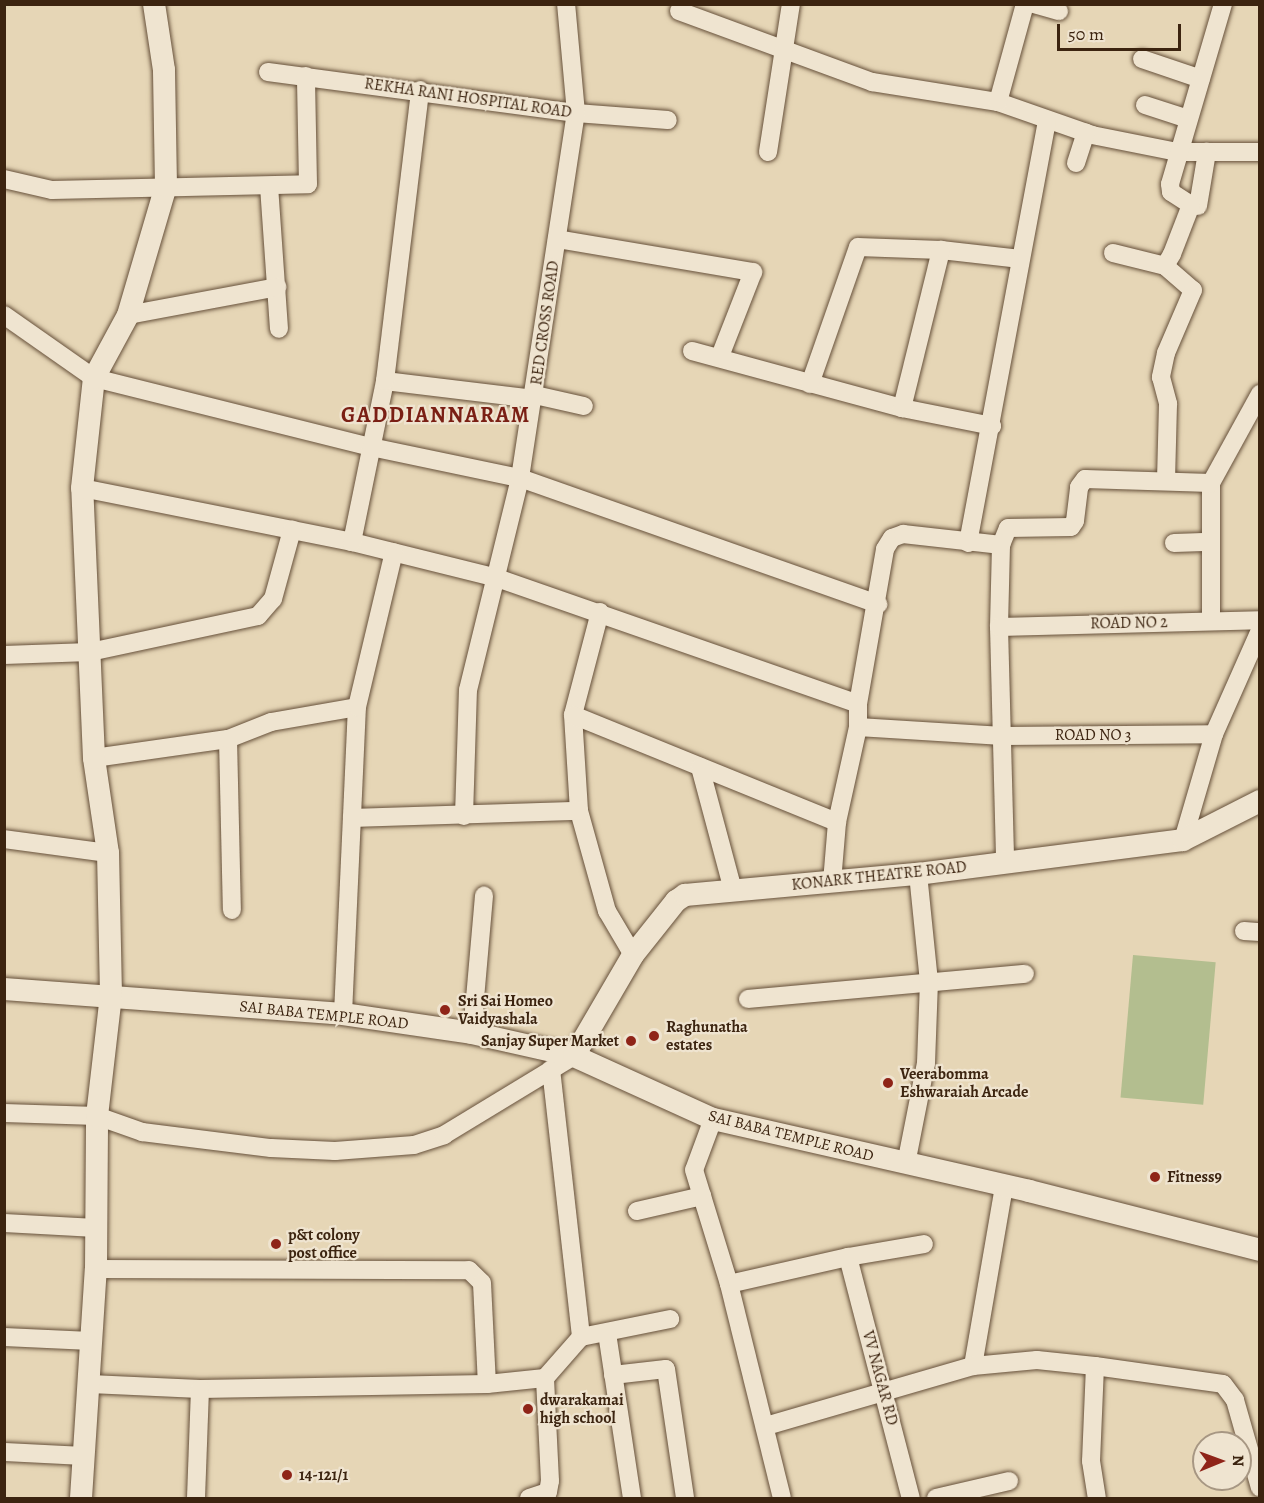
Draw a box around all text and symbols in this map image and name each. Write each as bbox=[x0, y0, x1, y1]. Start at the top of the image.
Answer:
scale bar bbox=[1060, 12, 1184, 50]
text: 50 m bbox=[1068, 22, 1104, 46]
street label: REKHA RANI HOSPITAL ROAD bbox=[363, 74, 573, 122]
street label: RED CROSS ROAD bbox=[527, 259, 563, 387]
district label: GADDIANNARAM bbox=[341, 403, 531, 429]
street label: ROAD NO 2 bbox=[1090, 613, 1168, 633]
street label: ROAD NO 3 bbox=[1055, 725, 1131, 745]
street label: KONARK THEATRE ROAD bbox=[790, 857, 968, 895]
place label: Sri Sai Homeo Vaidyashala bbox=[458, 991, 553, 1029]
street label: SAI BABA TEMPLE ROAD bbox=[239, 997, 409, 1033]
marker: Sri Sai Homeo Vaidyashala bbox=[436, 1001, 454, 1019]
place label: Raghunatha estates bbox=[666, 1017, 748, 1055]
marker: Raghunatha estates bbox=[647, 1029, 661, 1043]
place label: Sanjay Super Market bbox=[481, 1031, 619, 1051]
marker: Sanjay Super Market bbox=[624, 1034, 638, 1048]
place label: Veerabomma Eshwaraiah Arcade bbox=[900, 1064, 1028, 1102]
marker: Veerabomma Eshwaraiah Arcade bbox=[881, 1076, 895, 1090]
street label: SAI BABA TEMPLE ROAD bbox=[706, 1106, 876, 1166]
place label: Fitness9 bbox=[1167, 1167, 1222, 1187]
marker: Fitness9 bbox=[1148, 1170, 1162, 1184]
place label: p&t colony post office bbox=[288, 1225, 360, 1263]
marker: p&t colony post office bbox=[269, 1237, 283, 1251]
street label: VV NAGAR RD bbox=[858, 1329, 902, 1427]
place label: dwarakamai high school bbox=[540, 1390, 624, 1428]
marker: dwarakamai high school bbox=[521, 1402, 535, 1416]
north arrow bbox=[1192, 1431, 1252, 1491]
text: N bbox=[1227, 1455, 1249, 1467]
place label: 14-121/1 bbox=[299, 1465, 348, 1485]
marker: 14-121/1 bbox=[280, 1468, 294, 1482]

